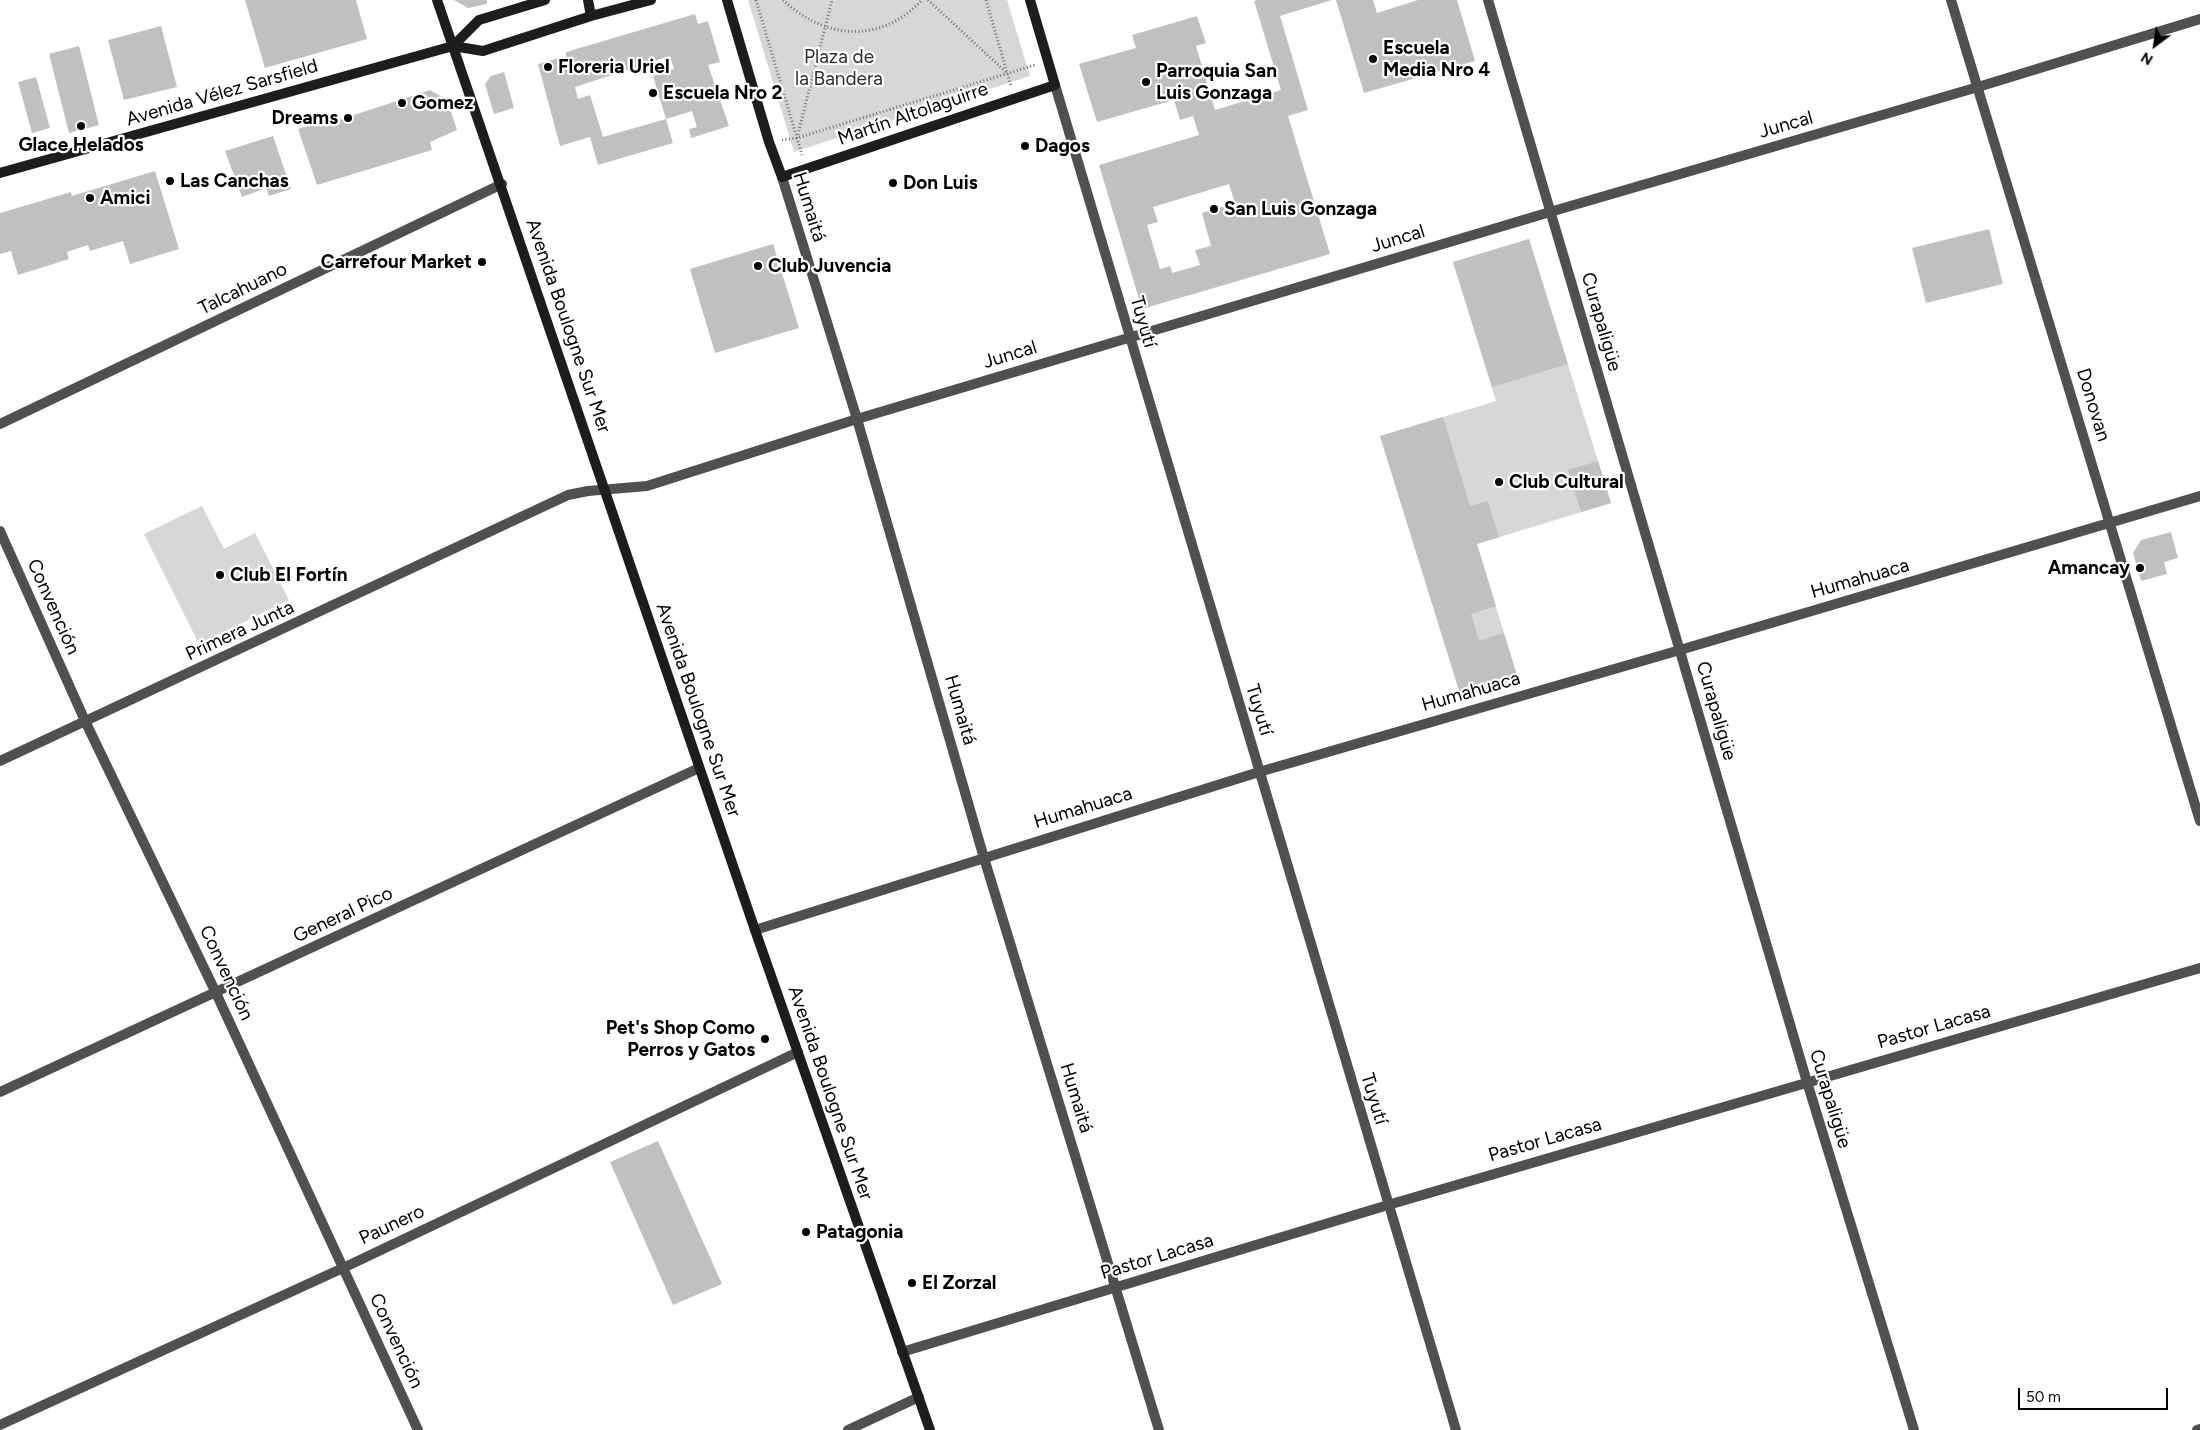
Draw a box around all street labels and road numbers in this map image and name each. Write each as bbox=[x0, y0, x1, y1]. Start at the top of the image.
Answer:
street label: Avenida Vélez Sarsfield bbox=[124, 55, 320, 131]
street label: Martín Altolaguirre bbox=[835, 78, 991, 150]
street label: Juncal bbox=[1756, 106, 1816, 144]
street label: Humaitá bbox=[788, 169, 830, 245]
street label: Avenida Boulogne Sur Mer bbox=[521, 216, 615, 436]
street label: Juncal bbox=[1368, 220, 1428, 258]
street label: Talcahuano bbox=[195, 258, 291, 320]
street label: Curapaligüe bbox=[1576, 270, 1626, 374]
street label: Tuyutí bbox=[1125, 294, 1161, 350]
street label: Juncal bbox=[980, 336, 1040, 374]
street label: Donovan bbox=[2071, 366, 2115, 444]
street label: Humahuaca bbox=[1808, 554, 1912, 604]
street label: Convención bbox=[22, 556, 84, 658]
street label: Primera Junta bbox=[182, 596, 298, 666]
street label: Avenida Boulogne Sur Mer bbox=[651, 600, 745, 820]
street label: Curapaligüe bbox=[1691, 659, 1741, 763]
street label: Humahuaca bbox=[1419, 667, 1523, 717]
street label: Humaitá bbox=[939, 672, 981, 748]
street label: Tuyutí bbox=[1240, 682, 1278, 738]
street label: Humahuaca bbox=[1031, 782, 1135, 834]
street label: General Pico bbox=[289, 882, 397, 948]
street label: Convención bbox=[194, 922, 258, 1024]
street label: Avenida Boulogne Sur Mer bbox=[783, 983, 877, 1203]
street label: Pastor Lacasa bbox=[1875, 1000, 1993, 1054]
street label: Curapaligüe bbox=[1804, 1047, 1856, 1151]
street label: Humaitá bbox=[1055, 1060, 1097, 1136]
street label: Tuyutí bbox=[1355, 1071, 1393, 1127]
street label: Pastor Lacasa bbox=[1486, 1113, 1604, 1167]
street label: Paunero bbox=[356, 1200, 428, 1250]
street label: Pastor Lacasa bbox=[1098, 1229, 1216, 1285]
street label: Convención bbox=[364, 1290, 428, 1392]

